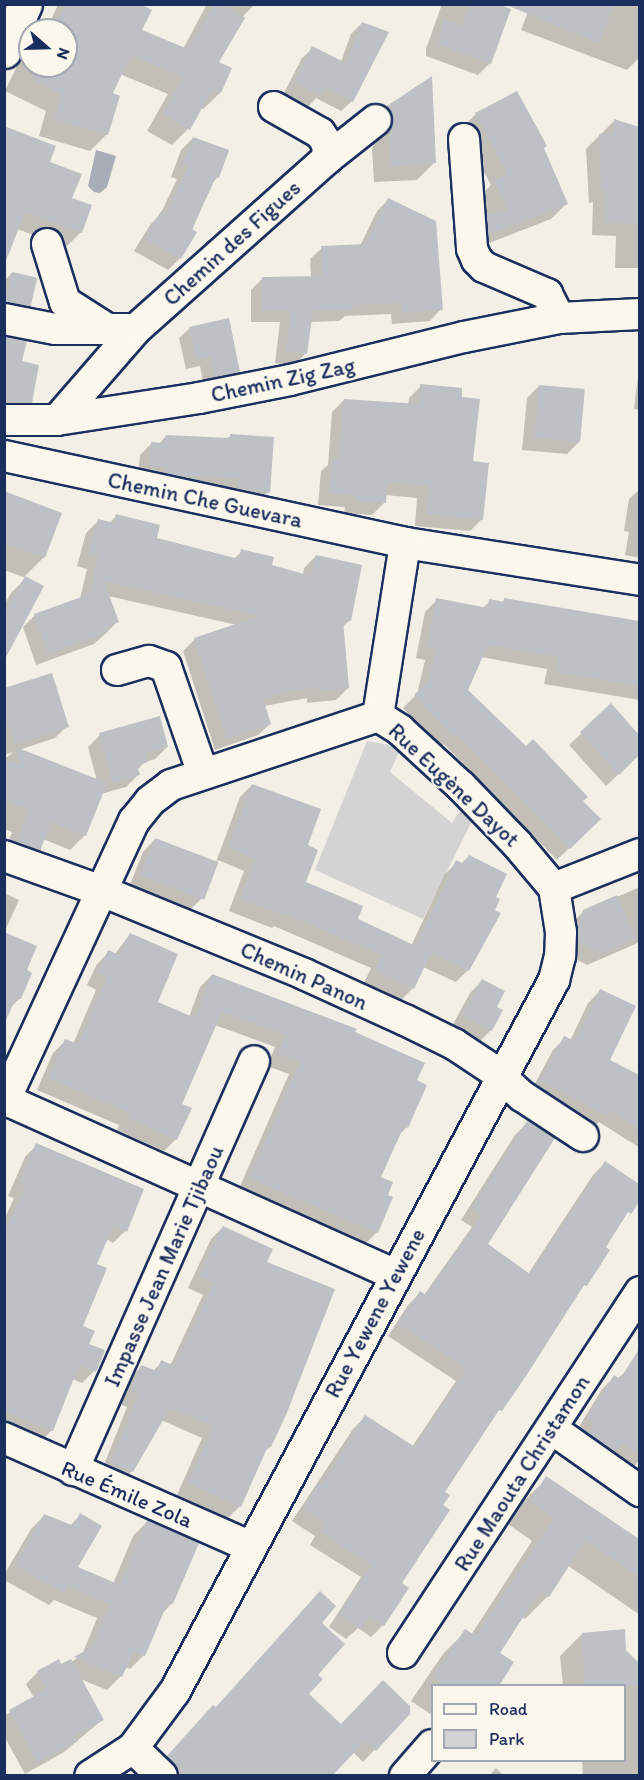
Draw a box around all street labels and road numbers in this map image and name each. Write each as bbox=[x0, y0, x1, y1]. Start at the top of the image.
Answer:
street label: Chemin des Figues bbox=[158, 175, 306, 311]
street label: Chemin Zig Zag bbox=[208, 352, 358, 408]
street label: Chemin Che Guevara bbox=[106, 467, 304, 533]
street label: Rue Eugène Dayot bbox=[383, 718, 525, 852]
street label: Chemin Panon bbox=[237, 936, 371, 1016]
street label: Impasse Jean Marie Tjibaou bbox=[99, 1141, 229, 1391]
street label: Rue Yewene Yewene bbox=[319, 1224, 431, 1402]
street label: Rue Maouta Christamon bbox=[449, 1370, 595, 1576]
street label: Rue Émile Zola bbox=[58, 1455, 196, 1533]

